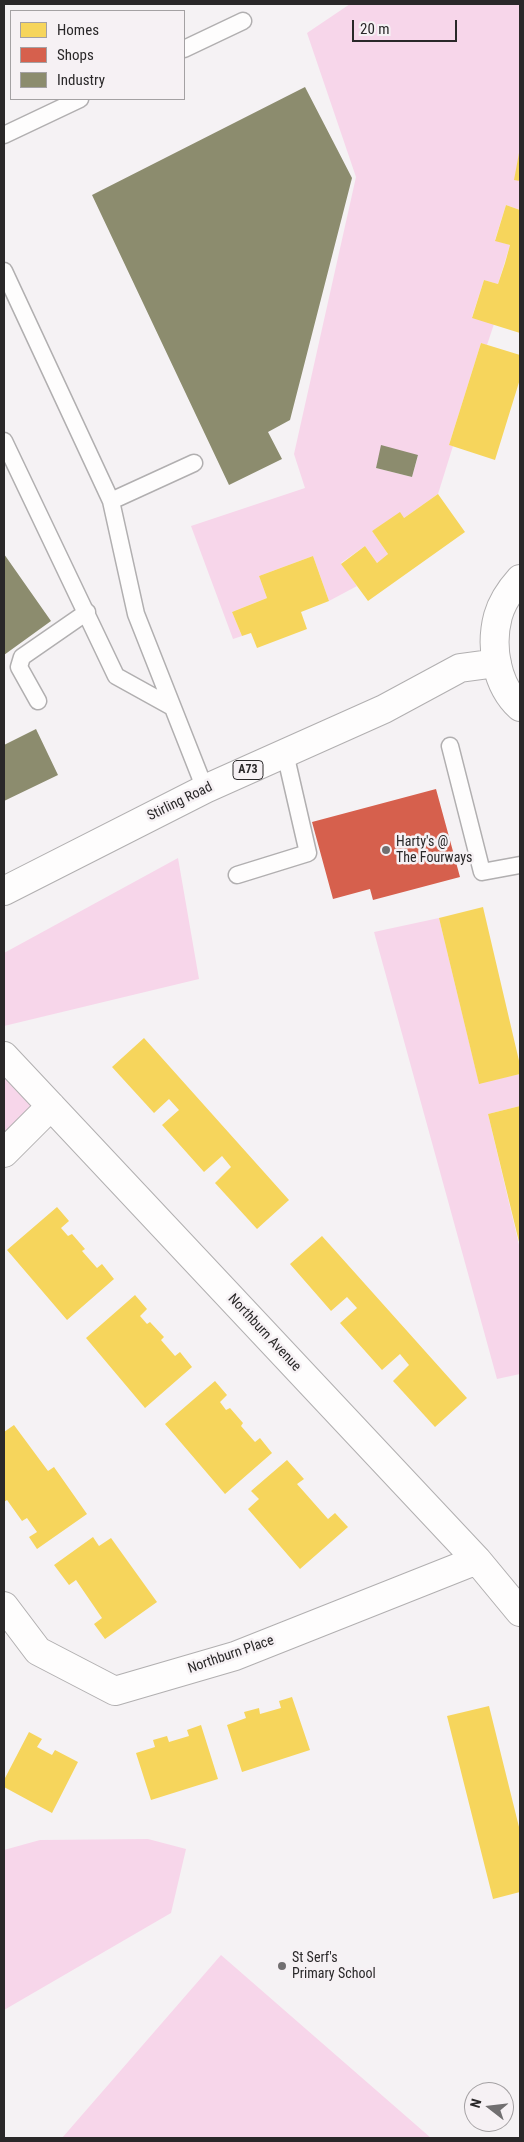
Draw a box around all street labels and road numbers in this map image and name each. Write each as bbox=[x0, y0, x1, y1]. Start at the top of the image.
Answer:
road number: A73 bbox=[233, 760, 263, 780]
street label: Stirling Road bbox=[145, 779, 215, 825]
street label: Northburn Avenue bbox=[224, 1291, 304, 1375]
street label: Northburn Place bbox=[186, 1632, 276, 1678]

